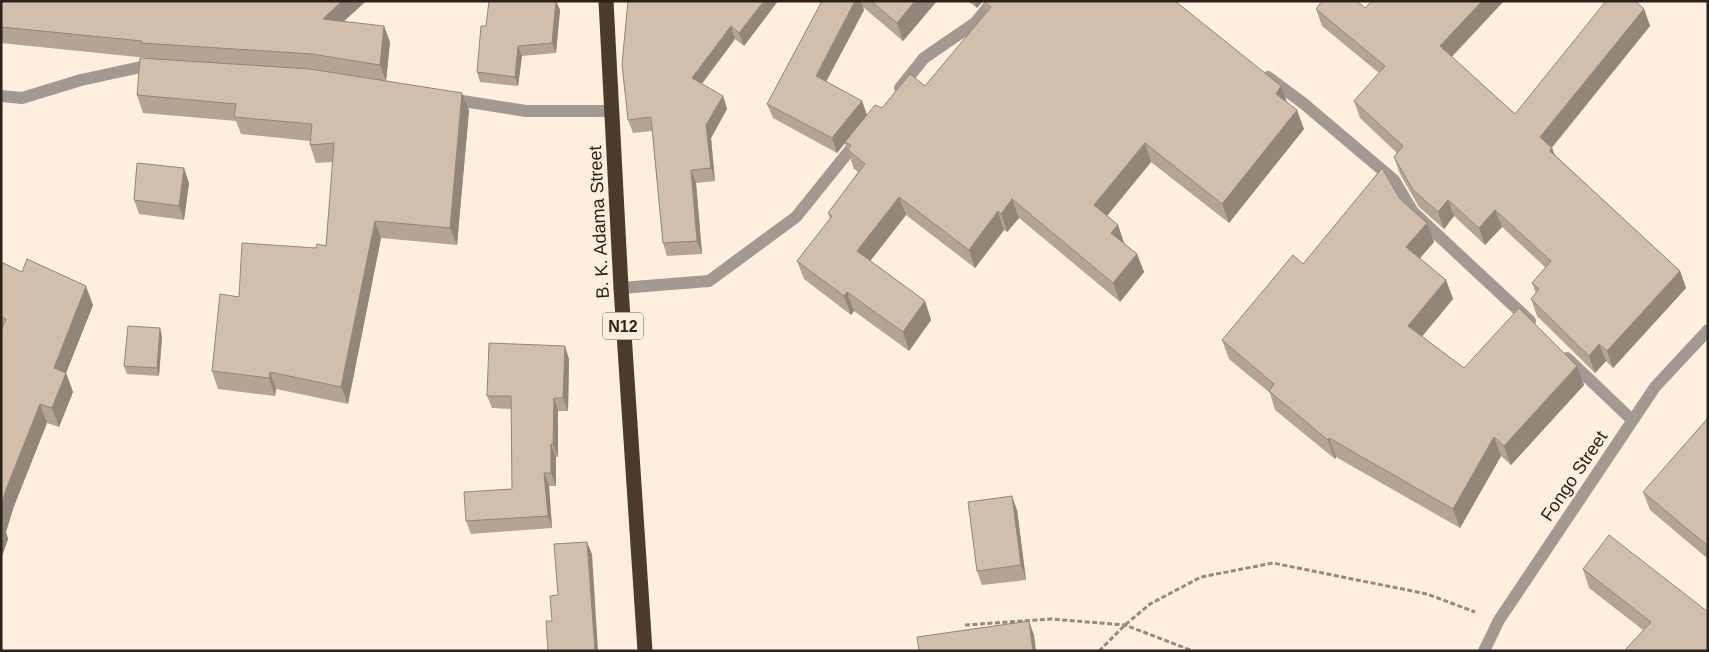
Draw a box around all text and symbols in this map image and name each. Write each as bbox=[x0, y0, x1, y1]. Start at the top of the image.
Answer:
street label: B. K. Adama Street bbox=[585, 145, 613, 299]
road number: N12 bbox=[603, 312, 643, 340]
street label: Fongo Street bbox=[1537, 427, 1611, 525]

